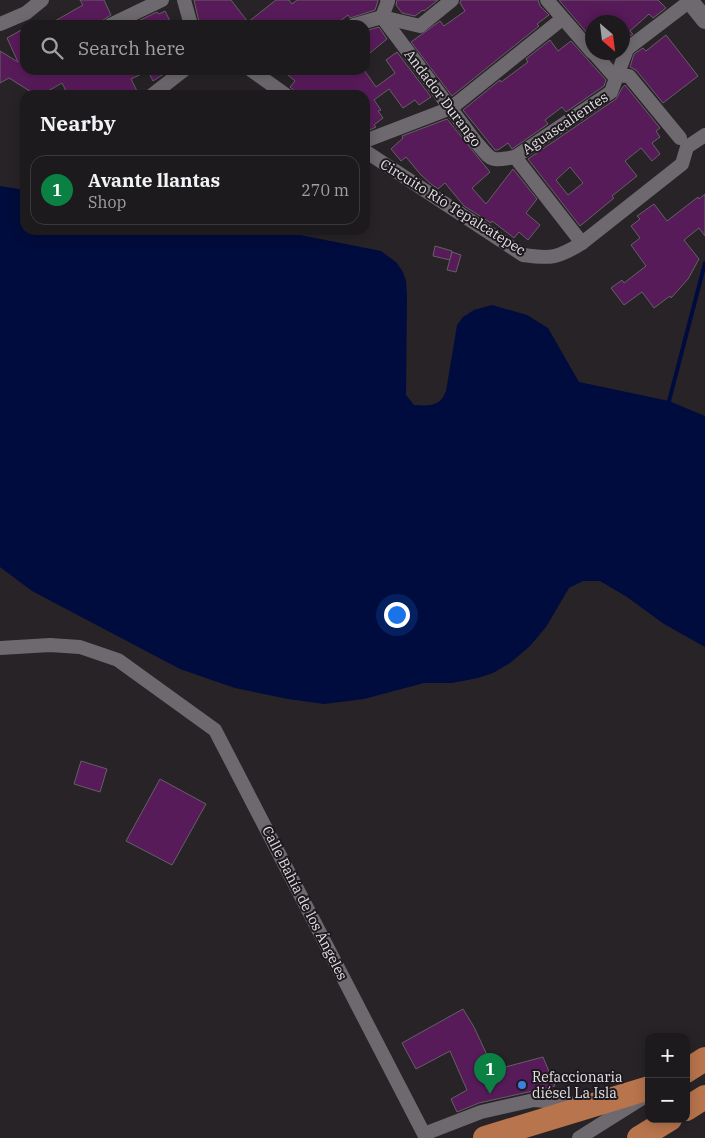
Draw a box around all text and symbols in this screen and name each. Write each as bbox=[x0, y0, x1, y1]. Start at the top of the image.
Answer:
north arrow bbox=[585, 15, 630, 60]
search box bbox=[20, 20, 370, 75]
icon: search bbox=[38, 34, 66, 62]
text: Search here bbox=[78, 36, 185, 60]
street label: Andador Durango bbox=[401, 46, 486, 150]
street label: Aguascalientes bbox=[519, 88, 611, 158]
text: Nearby bbox=[40, 109, 116, 137]
street label: Circuito Río Tepalcatepec bbox=[377, 155, 529, 259]
text: Avante llantas bbox=[88, 168, 220, 192]
text: 1 bbox=[52, 180, 62, 200]
text: 270 m bbox=[301, 180, 349, 200]
text: Shop bbox=[88, 192, 126, 212]
your location bbox=[384, 602, 410, 628]
street label: Calle Bahía de los Ángeles bbox=[258, 823, 353, 983]
map controls bbox=[645, 1033, 690, 1123]
button: + bbox=[645, 1033, 690, 1078]
pin: 1 bbox=[474, 1053, 506, 1094]
place label: Refaccionaria diésel La Isla bbox=[532, 1068, 623, 1102]
button: − bbox=[645, 1078, 690, 1123]
marker: Refaccionaria diésel La Isla bbox=[516, 1079, 528, 1091]

